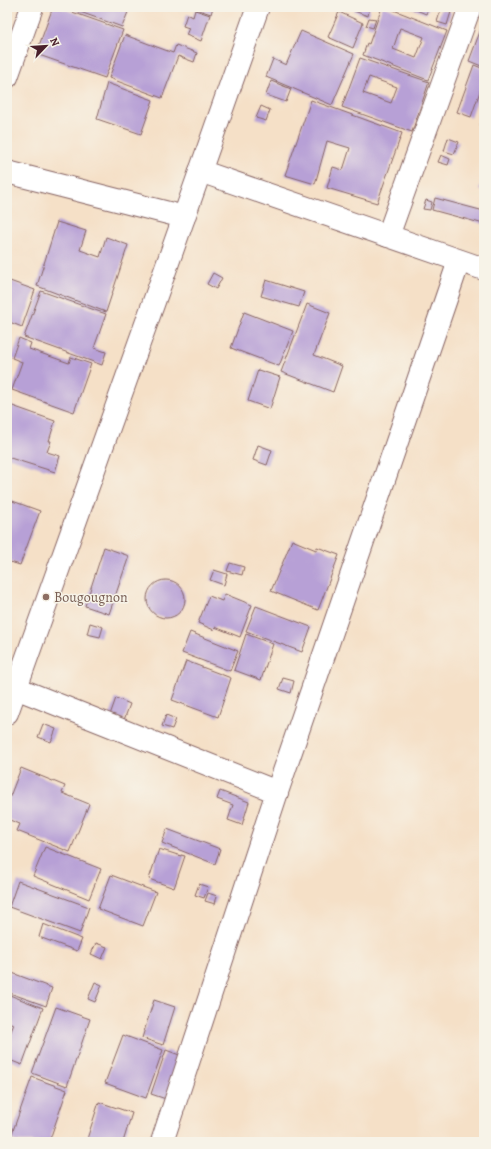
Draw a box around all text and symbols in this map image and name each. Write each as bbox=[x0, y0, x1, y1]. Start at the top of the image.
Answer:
north arrow bbox=[26, 26, 66, 66]
text: N bbox=[46, 35, 63, 49]
place label: Bougougnon bbox=[54, 588, 128, 607]
marker: Bougougnon bbox=[41, 592, 51, 602]

